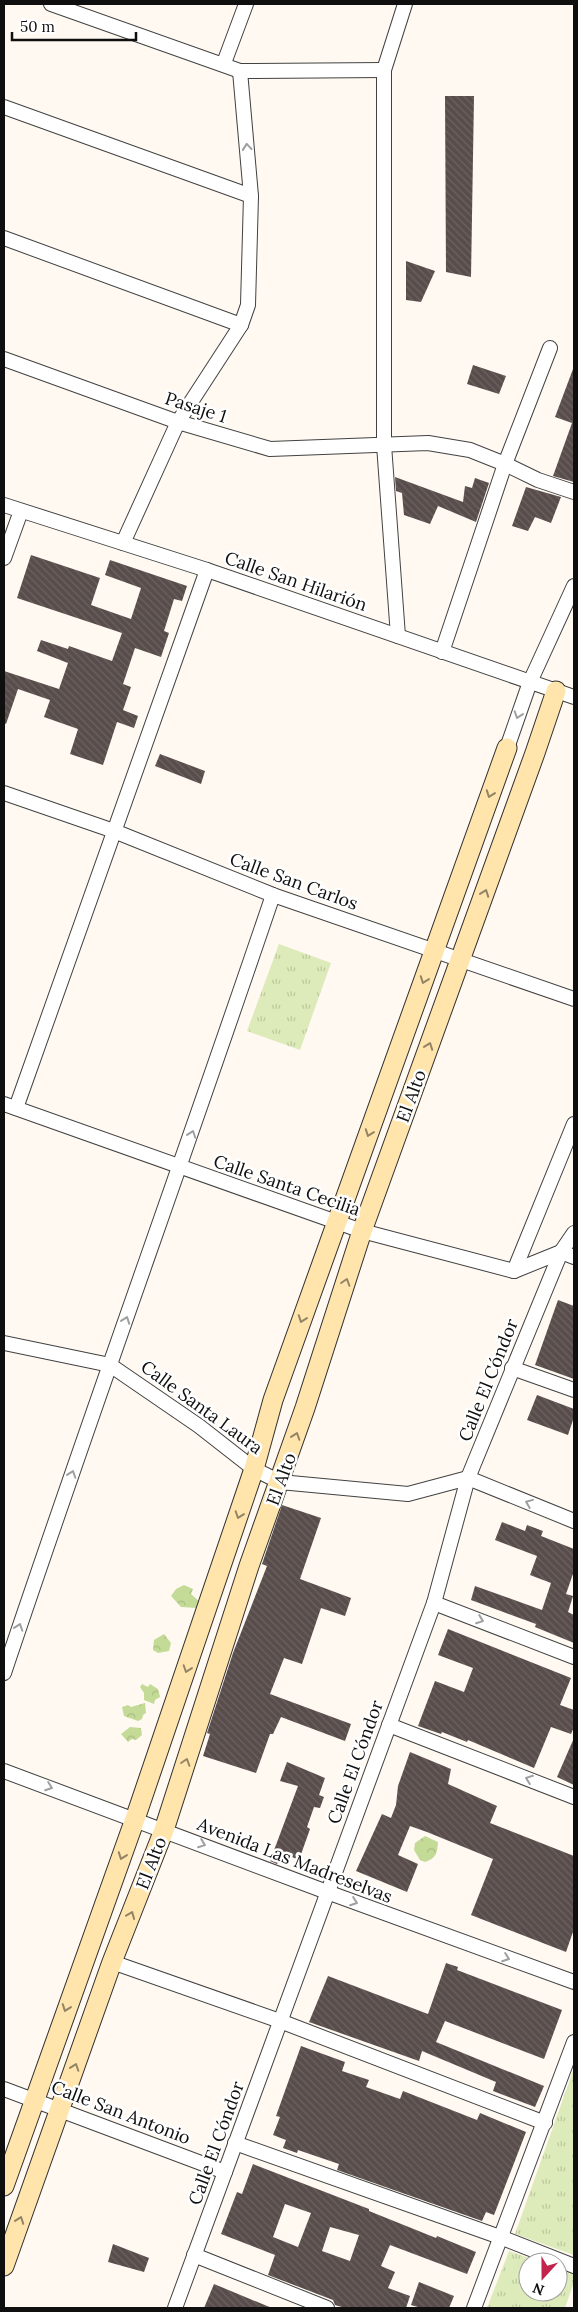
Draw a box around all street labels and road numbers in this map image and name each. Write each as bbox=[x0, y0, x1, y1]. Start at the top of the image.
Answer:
street label: Pasaje 1 bbox=[162, 386, 230, 428]
street label: Calle San Hilarión bbox=[222, 546, 370, 616]
street label: Calle San Carlos bbox=[227, 847, 361, 915]
street label: El Alto bbox=[391, 1066, 431, 1126]
street label: Calle Santa Cecilia bbox=[211, 1149, 363, 1221]
street label: Calle El Cóndor bbox=[453, 1315, 523, 1445]
street label: Calle Santa Laura bbox=[137, 1355, 267, 1459]
street label: El Alto bbox=[261, 1449, 301, 1509]
street label: Calle El Cóndor bbox=[322, 1697, 388, 1827]
street label: Avenida Las Madreselvas bbox=[193, 1812, 396, 1908]
street label: El Alto bbox=[130, 1833, 172, 1893]
street label: Calle San Antonio bbox=[48, 2075, 194, 2149]
street label: Calle El Cóndor bbox=[183, 2078, 249, 2208]

